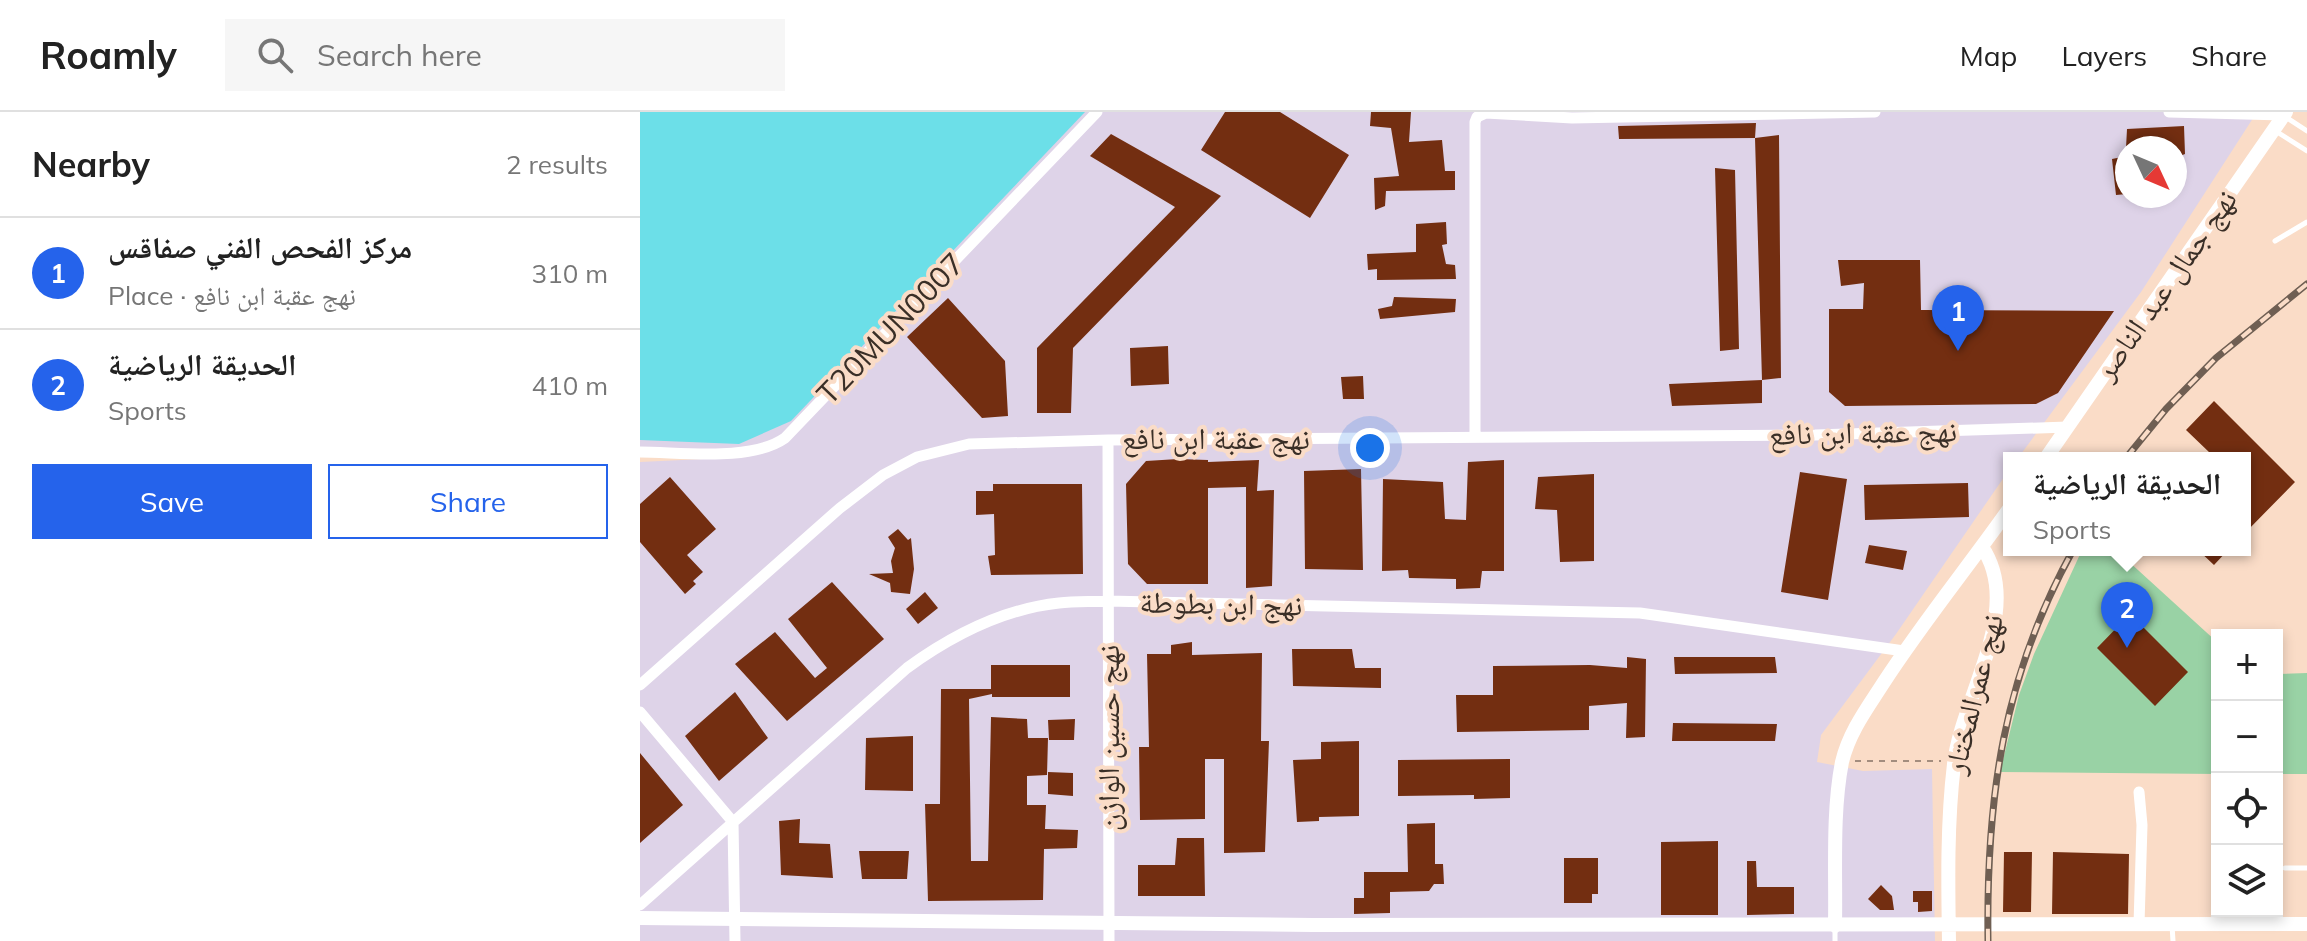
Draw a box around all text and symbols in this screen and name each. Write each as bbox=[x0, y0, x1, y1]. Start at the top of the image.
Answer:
search box bbox=[225, 19, 785, 91]
text: Roamly bbox=[40, 31, 177, 79]
icon: search bbox=[253, 33, 297, 77]
text: Search here bbox=[317, 36, 482, 74]
text: Map bbox=[1960, 38, 2017, 73]
text: Layers bbox=[2061, 38, 2147, 73]
text: Share bbox=[2191, 38, 2267, 73]
north arrow bbox=[2115, 136, 2187, 208]
text: Nearby bbox=[32, 143, 150, 186]
text: 2 results bbox=[506, 148, 608, 181]
street label: نهج جمال عبد الناصر bbox=[2085, 182, 2246, 388]
text: مركز الفحص الفني صفاقس bbox=[108, 228, 412, 266]
street label: T20MUN0007 bbox=[808, 245, 972, 412]
text: 1 bbox=[50, 257, 66, 290]
text: 310 m bbox=[532, 257, 608, 290]
text: Place · نهج عقبة ابن نافع bbox=[108, 279, 356, 312]
pin: 1 bbox=[1932, 285, 1984, 351]
text: الحديقة الرياضية bbox=[108, 345, 297, 383]
text: 2 bbox=[50, 369, 66, 402]
text: 410 m bbox=[532, 369, 608, 402]
text: Sports bbox=[108, 394, 187, 427]
street label: نهج عقبة ابن نافع bbox=[1769, 411, 1957, 454]
street label: نهج عقبة ابن نافع bbox=[1122, 419, 1310, 458]
your location bbox=[1350, 428, 1390, 468]
popup bbox=[2003, 452, 2251, 556]
button: Save bbox=[32, 464, 312, 539]
button: Share bbox=[328, 464, 608, 539]
text: الحديقة الرياضية bbox=[2033, 464, 2221, 502]
text: Sports bbox=[2033, 513, 2111, 546]
pin: 2 bbox=[2101, 582, 2153, 648]
street label: نهج ابن بطوطة bbox=[1139, 583, 1303, 624]
street label: نهج عمرالمختار bbox=[1935, 610, 2012, 779]
map controls bbox=[2211, 629, 2283, 917]
button: + bbox=[2211, 629, 2283, 701]
street label: نهج حسين الوازن bbox=[1089, 645, 1128, 831]
button: − bbox=[2211, 701, 2283, 773]
button: locate bbox=[2211, 773, 2283, 845]
button: layers bbox=[2211, 845, 2283, 917]

